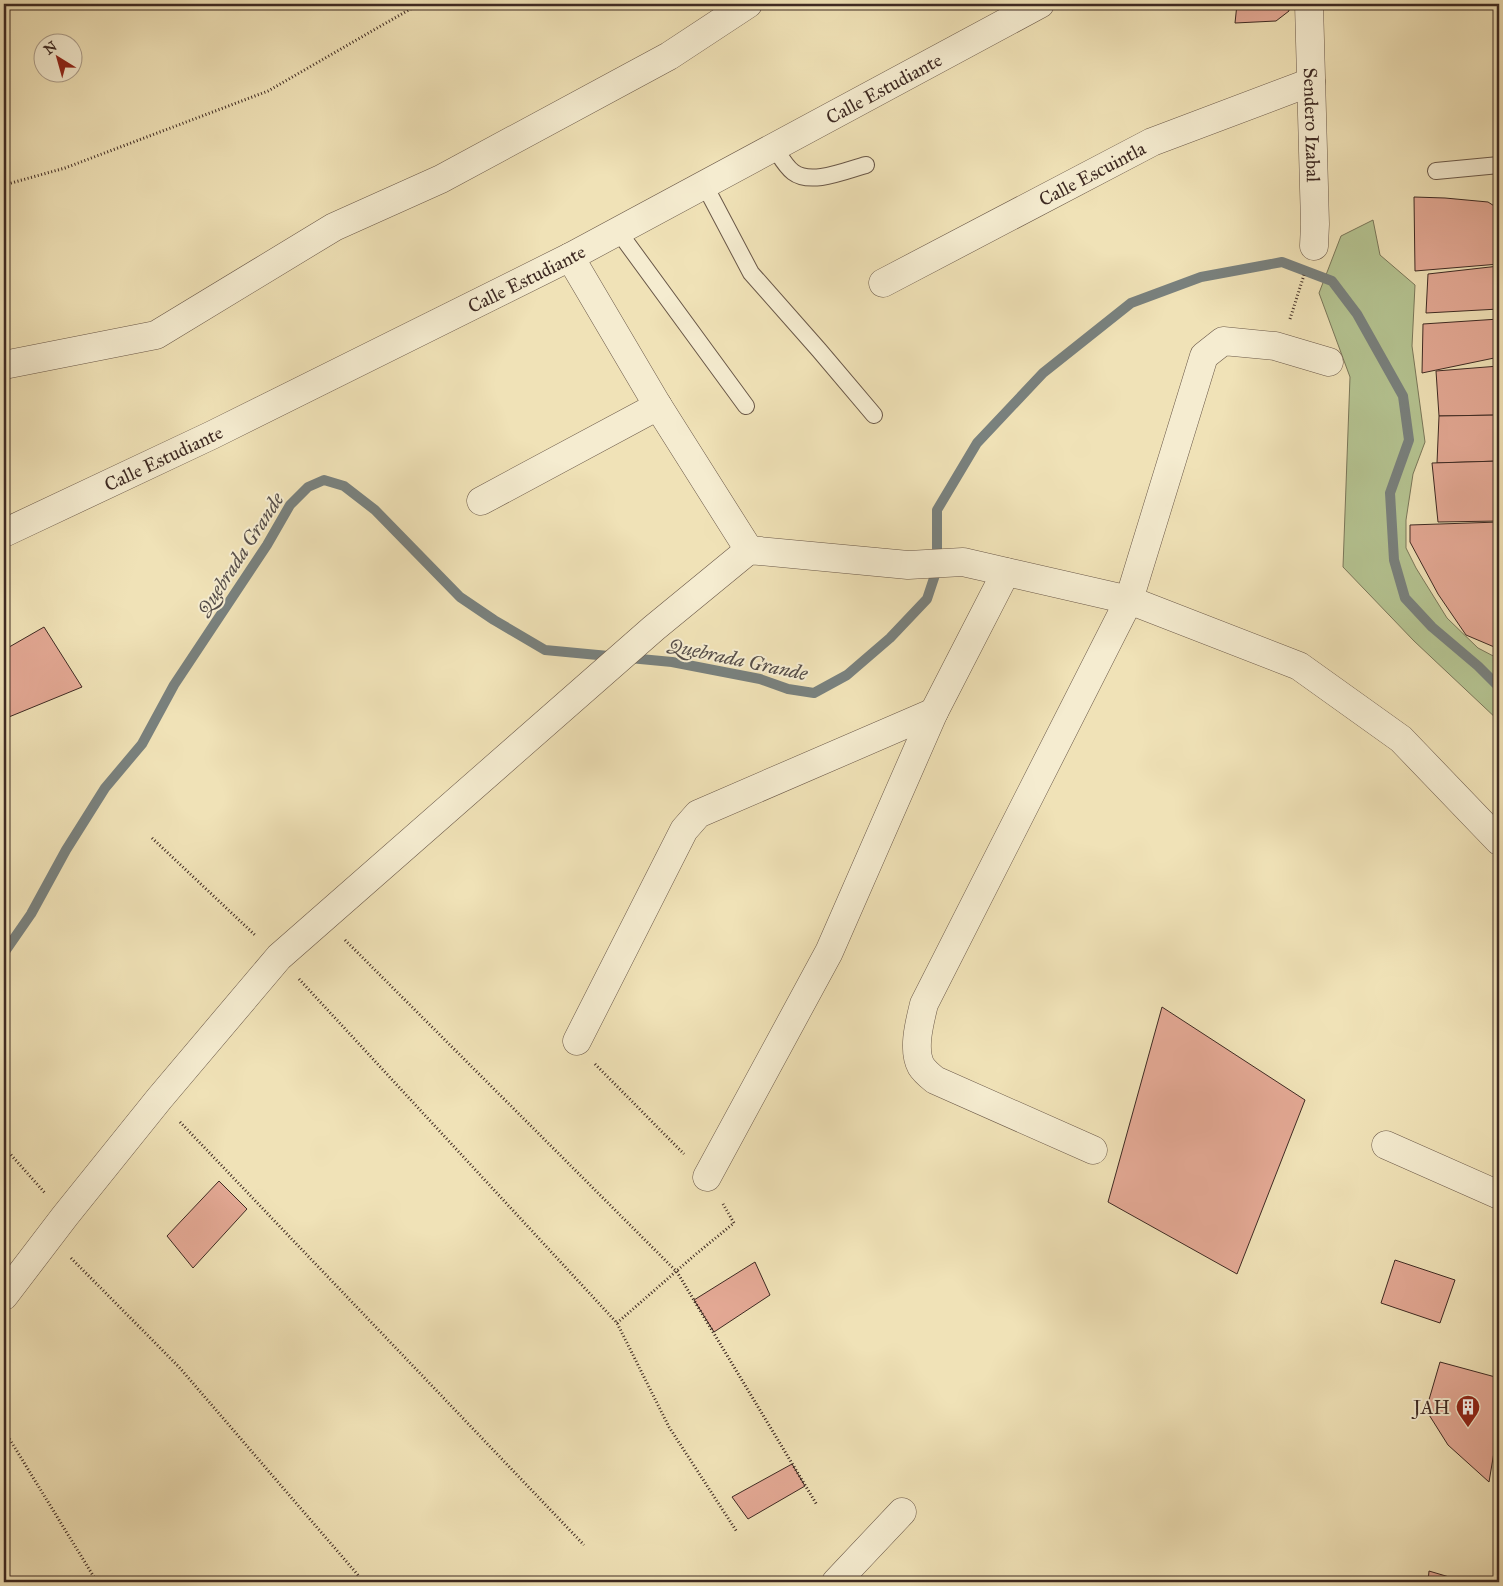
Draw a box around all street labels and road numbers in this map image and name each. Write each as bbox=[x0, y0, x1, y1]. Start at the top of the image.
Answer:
street label: Calle Estudiante bbox=[822, 48, 946, 129]
street label: Sendero Izabal bbox=[1299, 67, 1325, 183]
street label: Calle Escuintla bbox=[1035, 136, 1150, 211]
street label: Calle Estudiante bbox=[464, 240, 589, 318]
street label: Calle Estudiante bbox=[100, 421, 227, 496]

